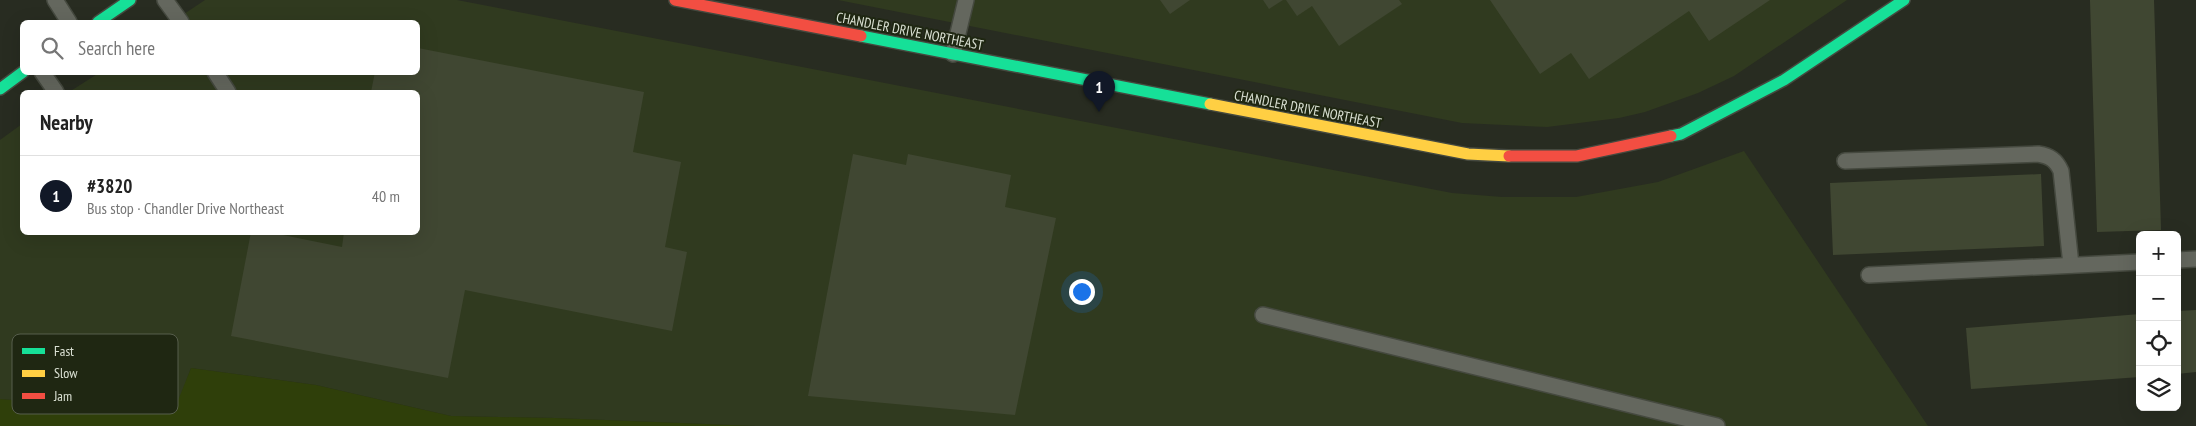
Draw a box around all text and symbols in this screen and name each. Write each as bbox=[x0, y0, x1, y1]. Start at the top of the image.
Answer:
street label: CHANDLER DRIVE NORTHEAST bbox=[835, 8, 986, 54]
search box bbox=[20, 20, 420, 75]
icon: search bbox=[38, 34, 66, 62]
text: Search here bbox=[78, 36, 155, 60]
pin: 1 bbox=[1083, 71, 1115, 112]
street label: CHANDLER DRIVE NORTHEAST bbox=[1233, 86, 1384, 132]
text: Nearby bbox=[40, 109, 93, 136]
text: #3820 bbox=[87, 174, 132, 198]
text: 1 bbox=[52, 186, 60, 206]
text: 40 m bbox=[372, 186, 400, 206]
text: Bus stop · Chandler Drive Northeast bbox=[87, 198, 284, 218]
map controls bbox=[2136, 231, 2181, 411]
button: + bbox=[2136, 231, 2181, 276]
button: − bbox=[2136, 276, 2181, 321]
your location bbox=[1069, 279, 1095, 305]
button: locate bbox=[2136, 321, 2181, 366]
legend bbox=[12, 334, 178, 414]
text: Fast bbox=[54, 342, 74, 360]
text: Slow bbox=[54, 364, 78, 382]
button: layers bbox=[2136, 366, 2181, 411]
text: Jam bbox=[53, 387, 72, 405]

